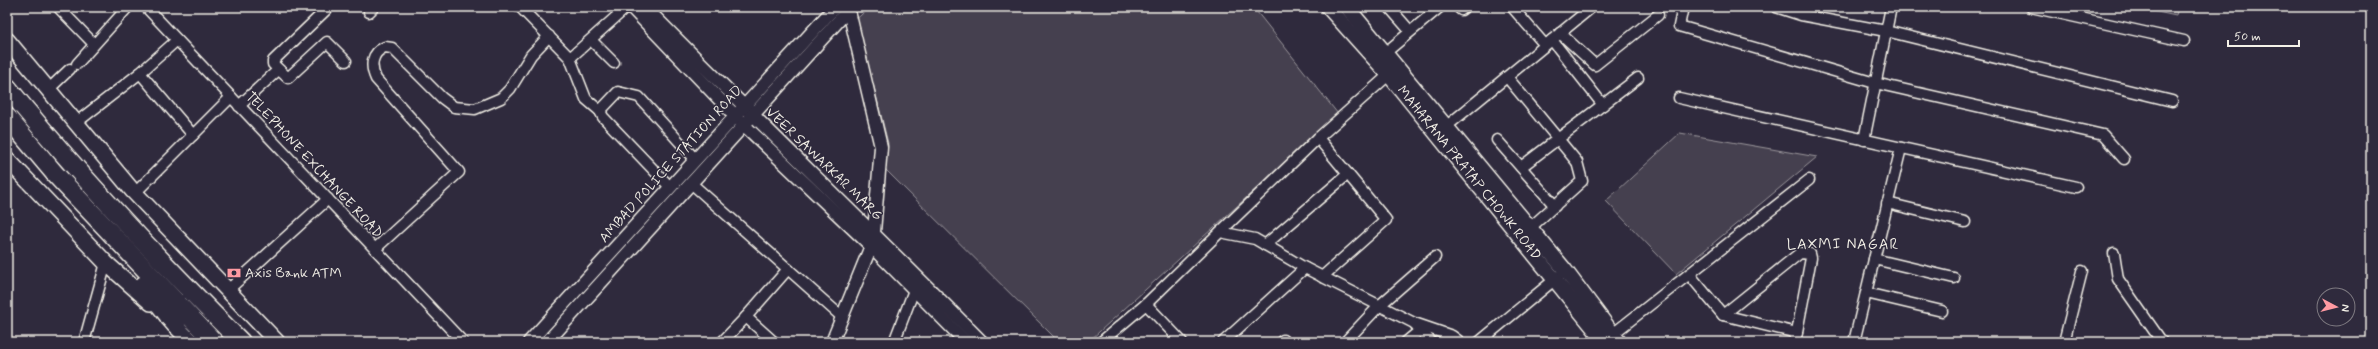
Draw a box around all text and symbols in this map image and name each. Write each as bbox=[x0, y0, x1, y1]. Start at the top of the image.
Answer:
scale bar bbox=[2228, 22, 2299, 48]
text: 50 m bbox=[2234, 29, 2261, 45]
street label: AMBAD POLICE STATION ROAD bbox=[595, 81, 747, 247]
street label: MAHARANA PRATAP CHOWK ROAD bbox=[1393, 82, 1545, 264]
street label: TELEPHONE EXCHANGE ROAD bbox=[241, 88, 387, 242]
street label: VEER SAWARKAR MARG bbox=[762, 104, 886, 224]
district label: LAXMI NAGAR bbox=[1787, 235, 1899, 255]
place label: Axis Bank ATM bbox=[245, 264, 342, 282]
bank icon: Axis Bank ATM bbox=[226, 265, 242, 281]
north arrow bbox=[2316, 287, 2356, 327]
text: N bbox=[2338, 304, 2352, 313]

